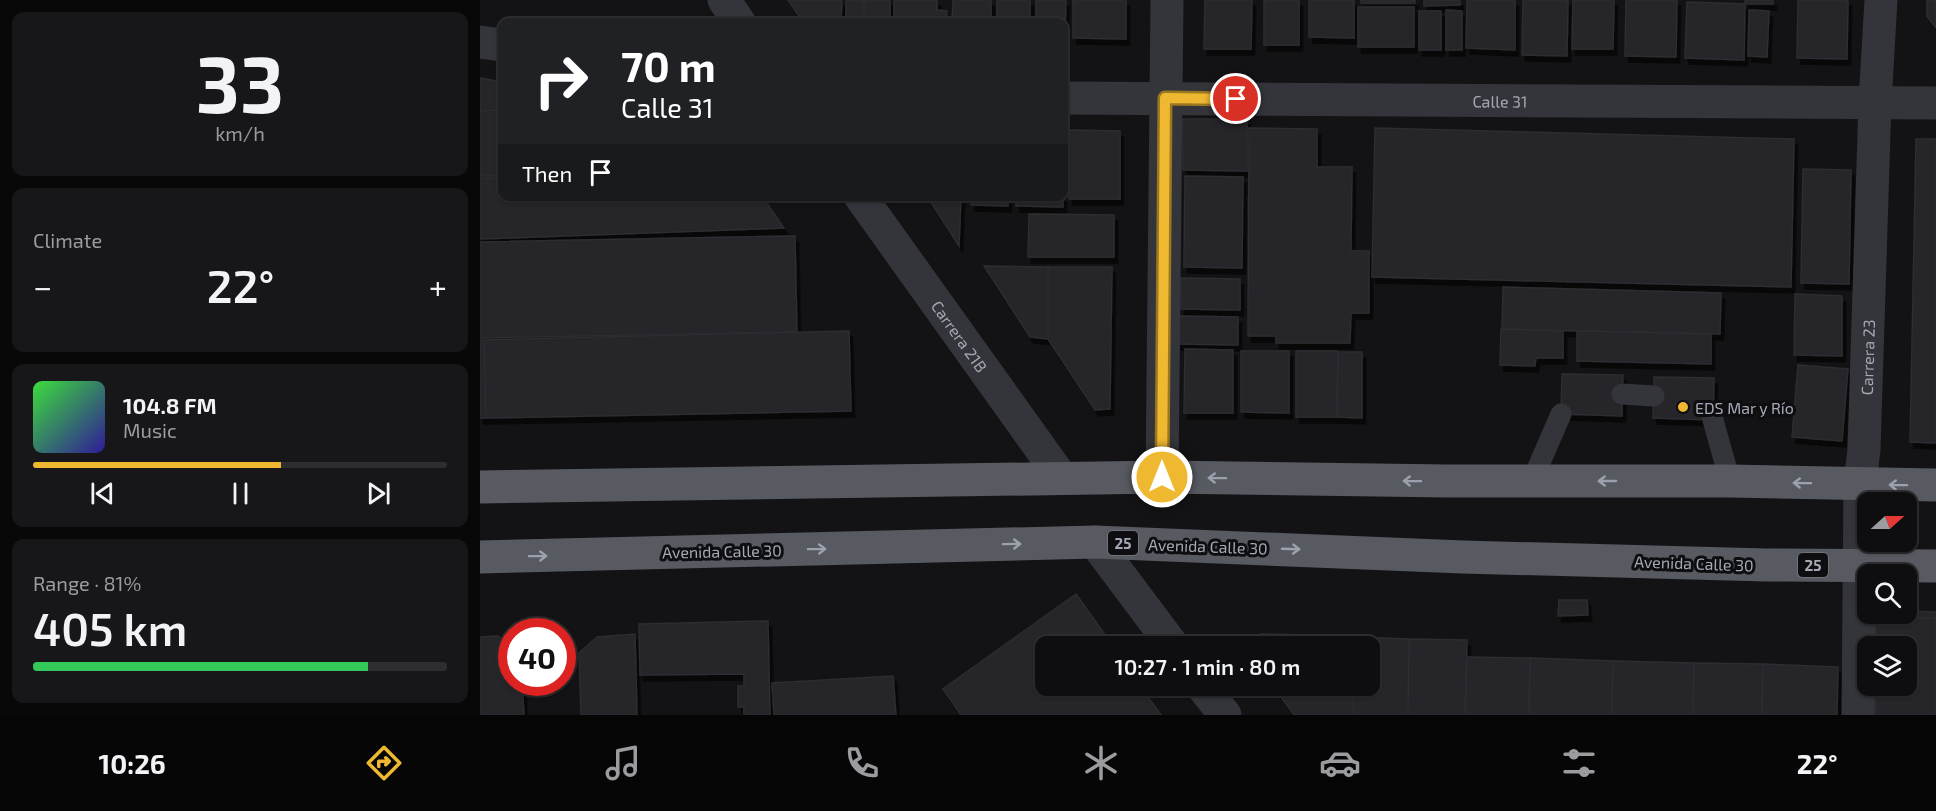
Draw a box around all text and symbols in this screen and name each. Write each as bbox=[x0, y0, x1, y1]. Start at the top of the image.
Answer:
text: 33 bbox=[196, 35, 284, 129]
text: 70 m bbox=[621, 40, 716, 90]
icon: right bbox=[522, 42, 600, 120]
pin bbox=[1210, 73, 1261, 124]
icon: arrive bbox=[1219, 82, 1252, 115]
text: Calle 31 bbox=[621, 91, 714, 123]
street label: Calle 31 bbox=[1472, 91, 1528, 110]
text: km/h bbox=[215, 121, 265, 145]
icon: arrive bbox=[584, 156, 617, 189]
text: Then bbox=[522, 160, 572, 186]
text: Climate bbox=[33, 228, 102, 252]
text: 22° bbox=[207, 258, 274, 312]
text: − bbox=[33, 266, 52, 306]
text: + bbox=[429, 266, 447, 306]
street label: Carrera 21B bbox=[928, 297, 992, 375]
street label: Carrera 23 bbox=[1856, 319, 1878, 395]
text: 104.8 FM bbox=[123, 392, 217, 418]
place label: EDS Mar y Río bbox=[1695, 398, 1794, 417]
marker: EDS Mar y Río bbox=[1676, 400, 1690, 414]
text: Music bbox=[123, 418, 177, 442]
position arrow bbox=[1130, 445, 1194, 509]
one-way arrow bbox=[1207, 472, 1227, 484]
one-way arrow bbox=[1402, 475, 1422, 486]
one-way arrow bbox=[1597, 475, 1617, 487]
icon: previous bbox=[86, 477, 119, 510]
icon: pause bbox=[224, 477, 257, 510]
icon: next bbox=[362, 477, 395, 510]
one-way arrow bbox=[1792, 477, 1812, 488]
one-way arrow bbox=[1889, 479, 1909, 491]
north arrow bbox=[1857, 492, 1917, 552]
map controls bbox=[1857, 492, 1917, 696]
road number: 25 bbox=[1108, 531, 1138, 555]
street label: Avenida Calle 30 bbox=[1148, 534, 1268, 558]
one-way arrow bbox=[1002, 539, 1022, 550]
street label: Avenida Calle 30 bbox=[662, 540, 782, 562]
one-way arrow bbox=[807, 543, 827, 555]
one-way arrow bbox=[1281, 544, 1301, 555]
one-way arrow bbox=[528, 550, 548, 561]
street label: Avenida Calle 30 bbox=[1634, 551, 1754, 575]
road number: 25 bbox=[1798, 553, 1828, 577]
button: search bbox=[1857, 564, 1917, 624]
text: Range · 81% bbox=[33, 571, 141, 595]
text: 405 km bbox=[33, 601, 187, 655]
speed limit sign: 40 bbox=[498, 618, 576, 696]
button: layers bbox=[1857, 636, 1917, 696]
text: 10:27 · 1 min · 80 m bbox=[1115, 653, 1300, 679]
icon: directions bbox=[363, 742, 405, 784]
icon: music bbox=[602, 742, 644, 784]
icon: phone bbox=[841, 742, 883, 784]
icon: climate bbox=[1080, 742, 1122, 784]
icon: car bbox=[1319, 742, 1361, 784]
icon: filters bbox=[1558, 742, 1600, 784]
text: 10:26 bbox=[99, 747, 166, 779]
text: 22° bbox=[1797, 747, 1837, 779]

